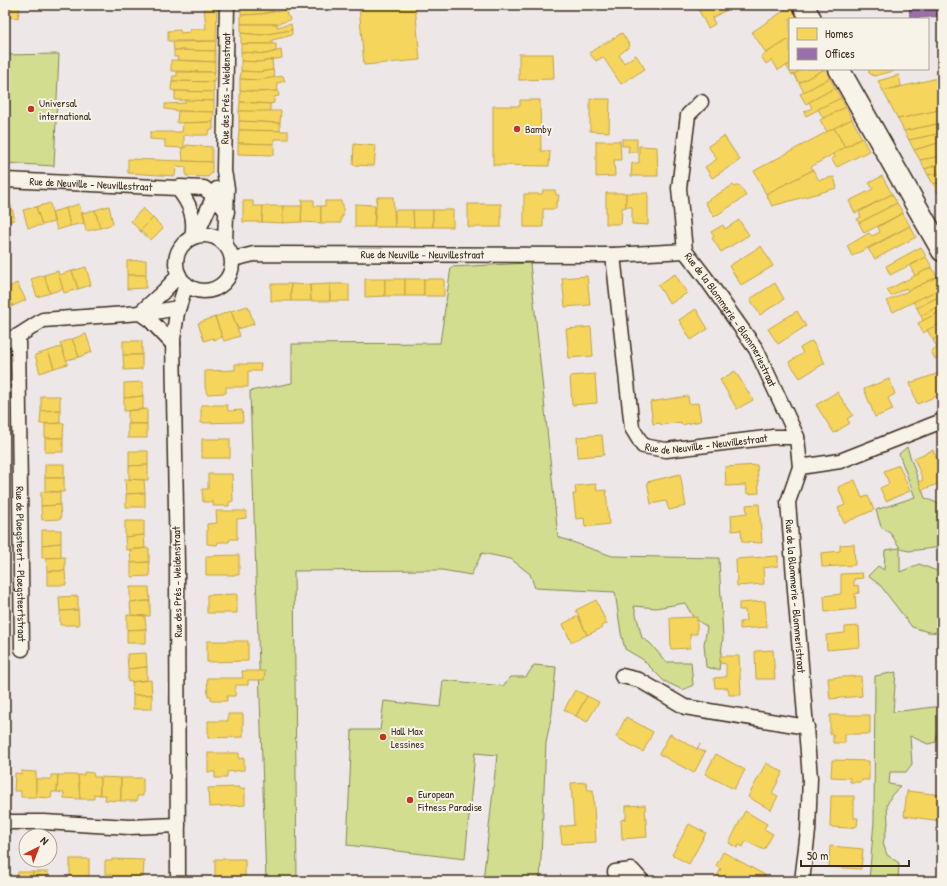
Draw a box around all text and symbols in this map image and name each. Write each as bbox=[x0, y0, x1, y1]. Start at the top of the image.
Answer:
legend bbox=[789, 18, 929, 70]
text: Homes bbox=[825, 25, 853, 42]
street label: Rue des Prés - Weidenstraat bbox=[217, 32, 234, 144]
text: Offices bbox=[825, 45, 855, 62]
place label: Universal international bbox=[39, 96, 91, 123]
marker: Universal international bbox=[26, 104, 36, 114]
place label: Bamby bbox=[525, 122, 552, 136]
marker: Bamby bbox=[512, 124, 522, 134]
street label: Rue de Neuville - Neuvillestraat bbox=[29, 174, 153, 194]
street label: Rue de Neuville - Neuvillestraat bbox=[361, 247, 484, 262]
street label: Rue de la Blommerie - Blommeriestraat bbox=[682, 250, 780, 389]
street label: Rue de Neuville - Neuvillestraat bbox=[644, 431, 768, 457]
street label: Rue de Ploegsteert - Ploegsteertstraat bbox=[13, 486, 29, 642]
street label: Rue de la Blommerie - Blommeristraat bbox=[782, 519, 809, 674]
street label: Rue des Prés - Weidenstraat bbox=[169, 526, 185, 638]
place label: Hall Max Lessines bbox=[391, 724, 424, 751]
marker: Hall Max Lessines bbox=[378, 732, 388, 742]
place label: European Fitness Paradise bbox=[417, 787, 483, 814]
marker: European Fitness Paradise bbox=[405, 795, 415, 805]
north arrow bbox=[18, 828, 58, 868]
text: N bbox=[38, 833, 52, 848]
scale bar bbox=[801, 842, 909, 868]
text: 50 m bbox=[807, 847, 828, 864]

